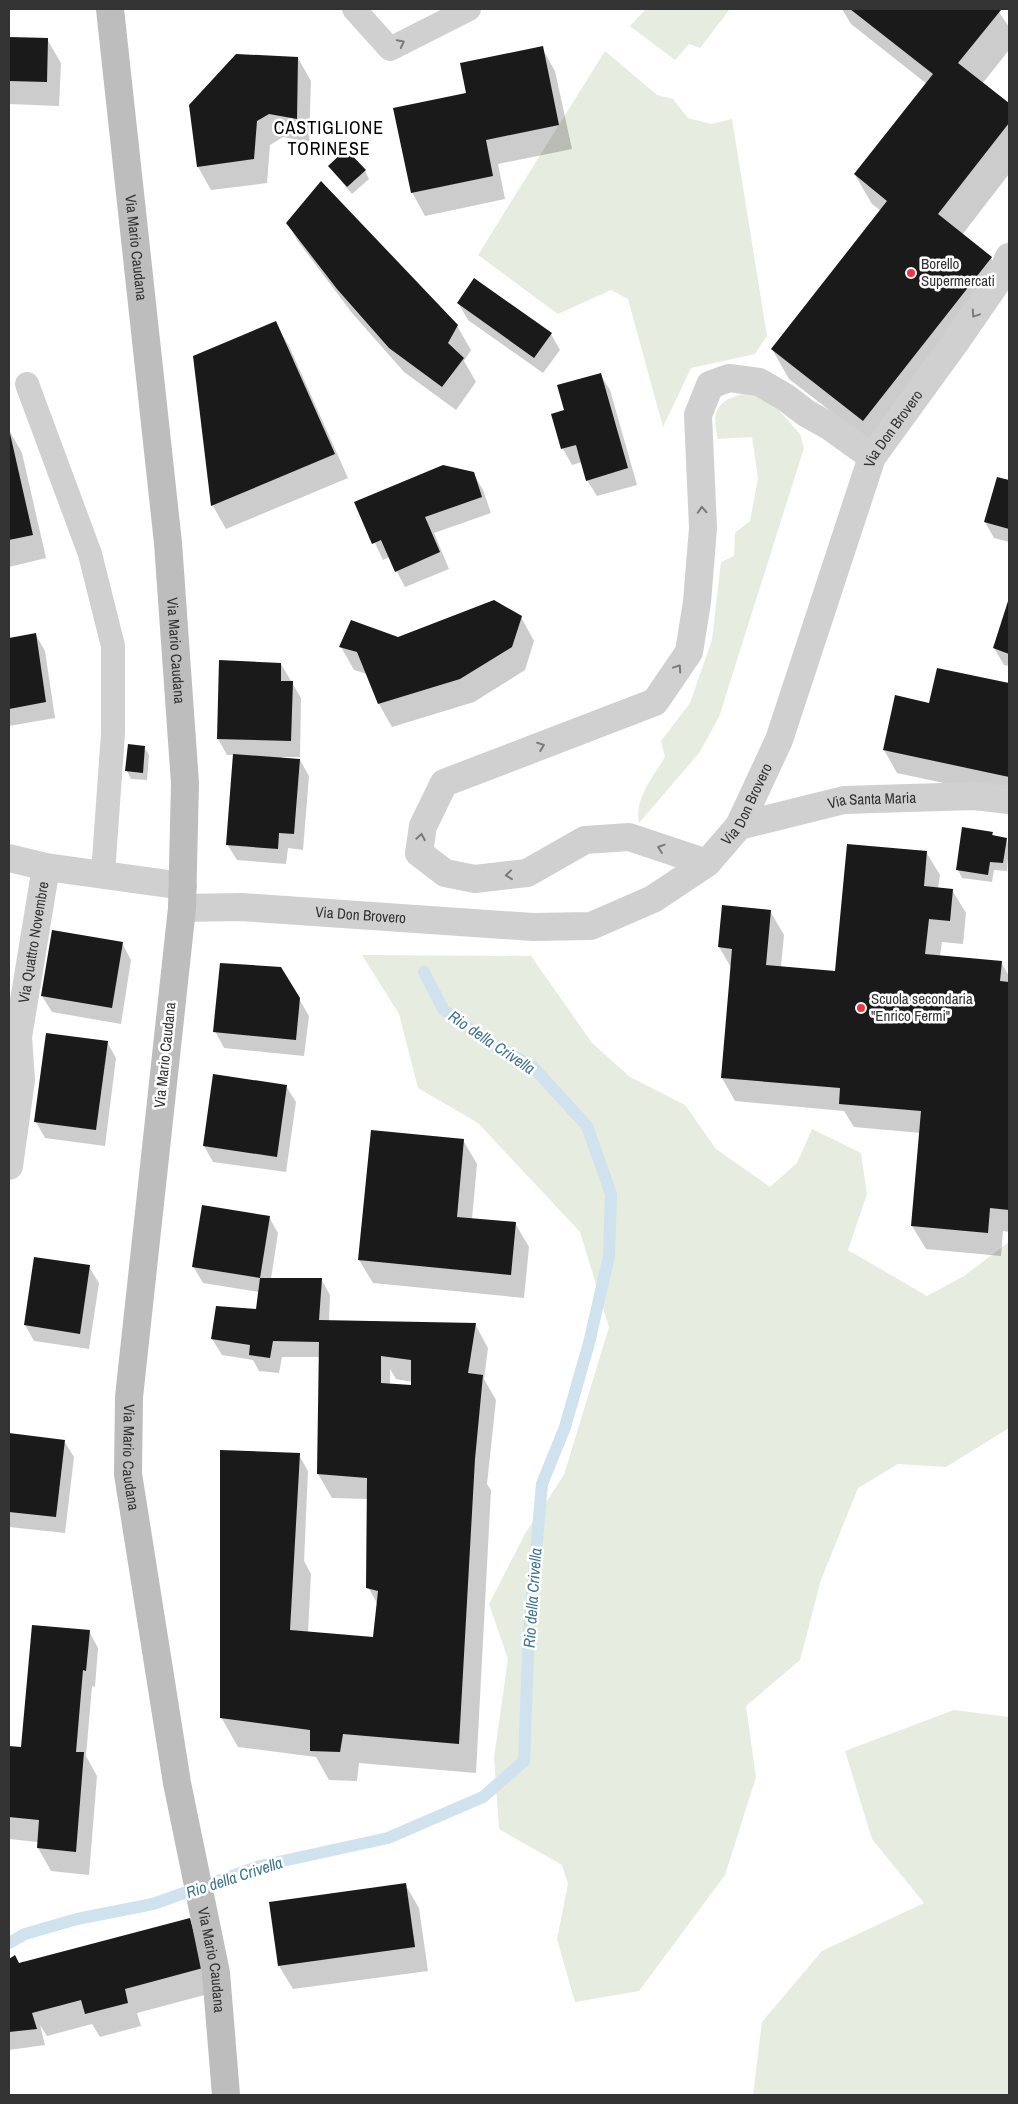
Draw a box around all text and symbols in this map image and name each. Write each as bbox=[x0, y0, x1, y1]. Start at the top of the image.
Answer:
one-way arrow bbox=[396, 39, 405, 50]
district label: CASTIGLIONE TORINESE bbox=[274, 115, 384, 161]
street label: Via Mario Caudana bbox=[120, 193, 153, 302]
place label: Borello Supermercati bbox=[921, 253, 995, 291]
marker: Borello Supermercati bbox=[905, 267, 917, 279]
one-way arrow bbox=[972, 308, 981, 318]
street label: Via Don Brovero bbox=[858, 385, 928, 470]
one-way arrow bbox=[697, 506, 708, 514]
street label: Via Mario Caudana bbox=[162, 597, 190, 705]
one-way arrow bbox=[671, 665, 681, 674]
one-way arrow bbox=[536, 742, 545, 752]
street label: Via Don Brovero bbox=[716, 759, 777, 850]
street label: Via Santa Maria bbox=[825, 787, 917, 814]
one-way arrow bbox=[416, 833, 426, 842]
one-way arrow bbox=[657, 843, 665, 853]
one-way arrow bbox=[505, 869, 513, 880]
street label: Via Quattro Novembre bbox=[13, 880, 53, 1004]
street label: Via Don Brovero bbox=[315, 901, 407, 928]
place label: Scuola secondaria "Enrico Fermi" bbox=[871, 988, 973, 1026]
street label: Via Mario Caudana bbox=[148, 1001, 181, 1109]
marker: Scuola secondaria "Enrico Fermi" bbox=[855, 1002, 867, 1014]
water label: Rio della Crivella bbox=[444, 1005, 540, 1079]
street label: Via Mario Caudana bbox=[118, 1404, 145, 1512]
water label: Rio della Crivella bbox=[518, 1547, 546, 1649]
water label: Rio della Crivella bbox=[183, 1851, 285, 1903]
street label: Via Mario Caudana bbox=[193, 1905, 230, 2014]

